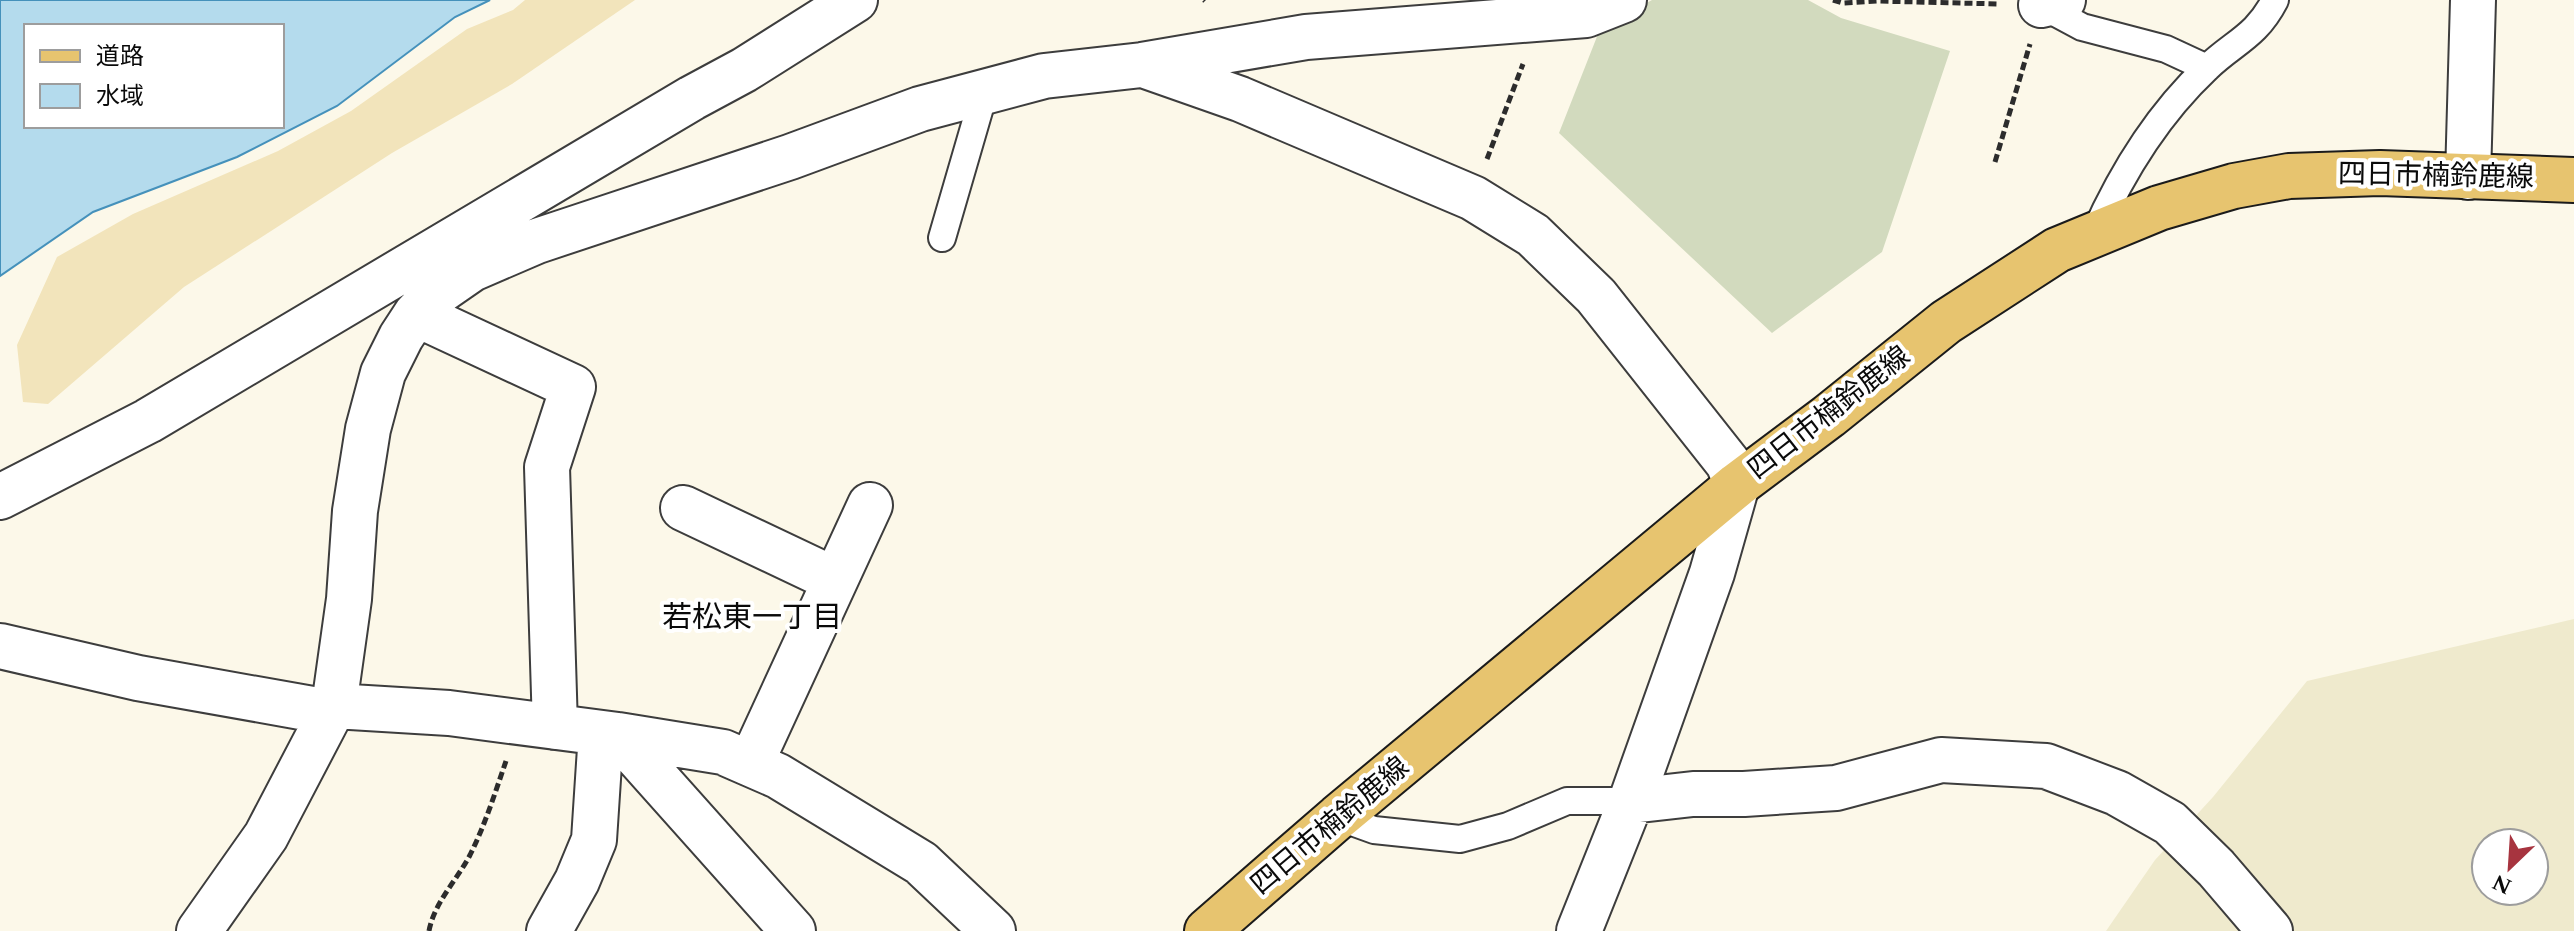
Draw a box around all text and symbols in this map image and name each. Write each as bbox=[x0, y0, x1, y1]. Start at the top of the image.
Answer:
legend bbox=[24, 24, 284, 128]
text: 道路 bbox=[96, 39, 144, 75]
text: 水域 bbox=[96, 79, 144, 115]
street label: 四日市楠鈴鹿線 bbox=[2338, 153, 2534, 199]
street label: 四日市楠鈴鹿線 bbox=[1739, 336, 1919, 490]
district label: 若松東一丁目 bbox=[662, 595, 842, 641]
street label: 四日市楠鈴鹿線 bbox=[1241, 747, 1419, 905]
north arrow bbox=[2470, 827, 2550, 907]
text: N bbox=[2487, 865, 2517, 903]

